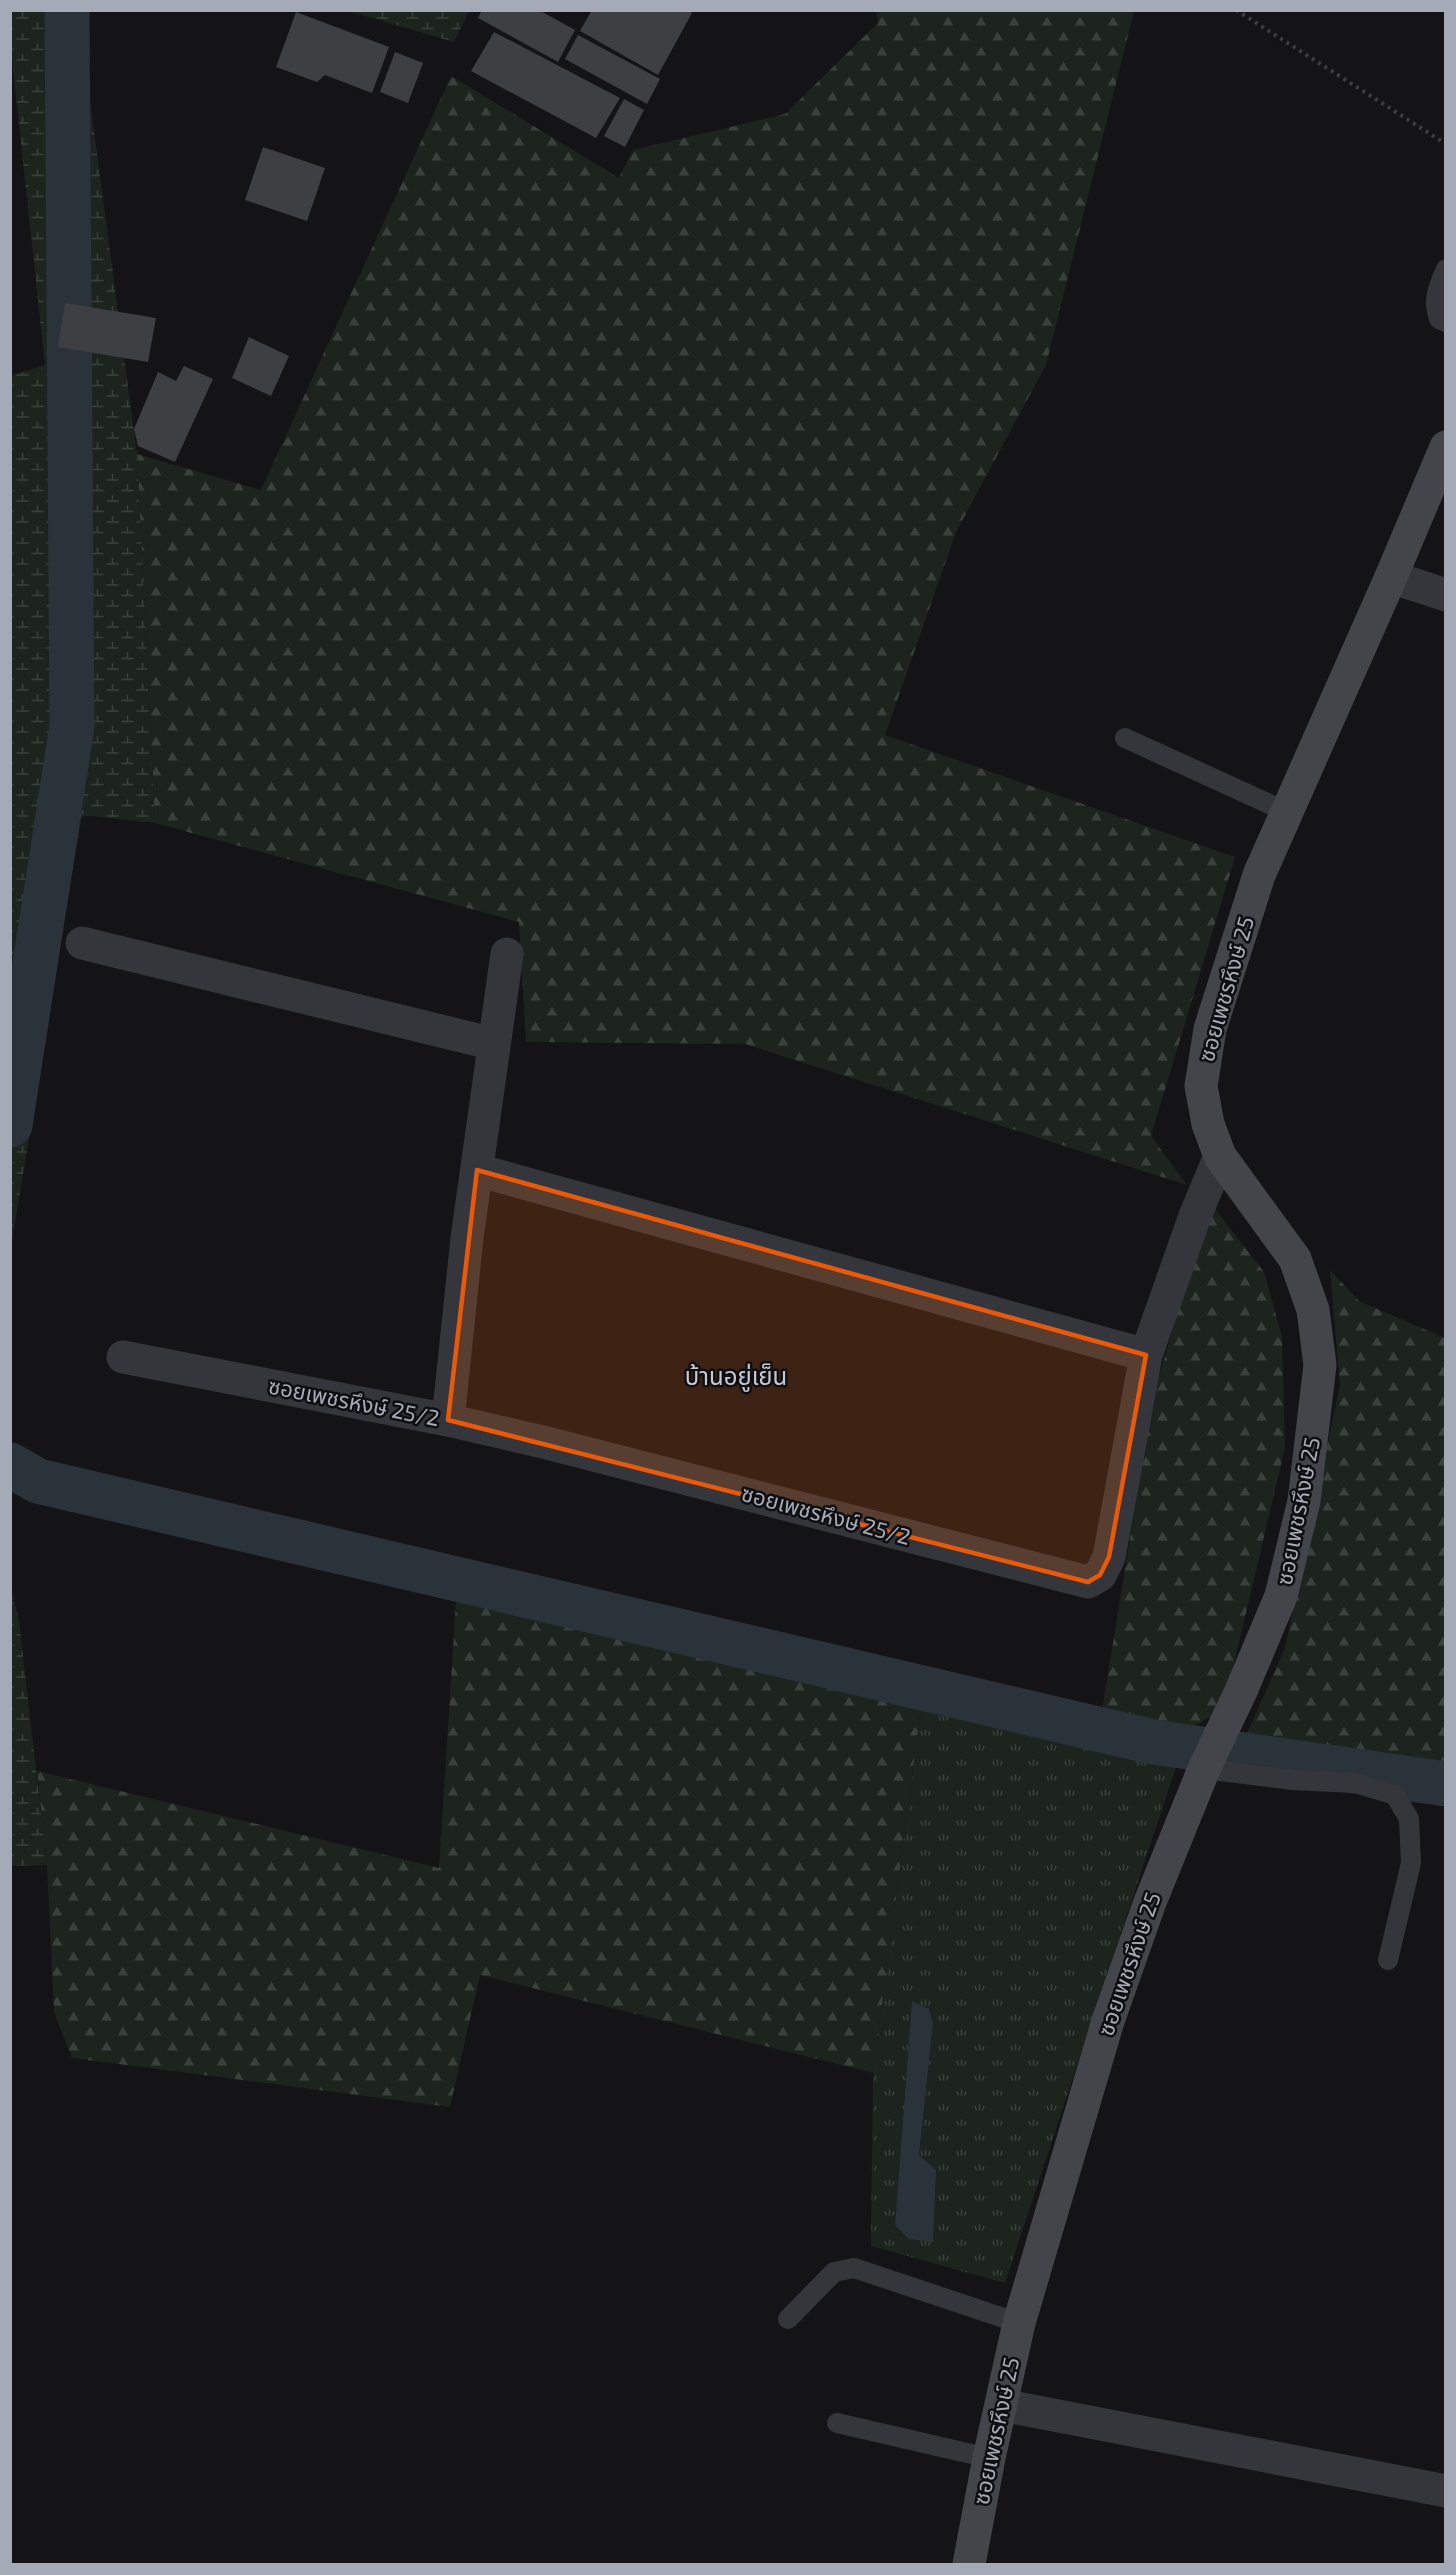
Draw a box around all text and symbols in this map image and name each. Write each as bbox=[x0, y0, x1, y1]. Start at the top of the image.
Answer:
street label: ซอยเพชรหึงษ์ 25 bbox=[1192, 913, 1258, 1064]
district label: บ้านอยู่เย็น bbox=[685, 1361, 787, 1392]
street label: ซอยเพชรหึงษ์ 25/2 bbox=[266, 1372, 442, 1430]
street label: ซอยเพชรหึงษ์ 25 bbox=[1270, 1435, 1324, 1587]
street label: ซอยเพชรหึงษ์ 25/2 bbox=[739, 1479, 914, 1549]
street label: ซอยเพชรหึงษ์ 25 bbox=[1091, 1889, 1165, 2039]
street label: ซอยเพชรหึงษ์ 25 bbox=[967, 2355, 1023, 2507]

